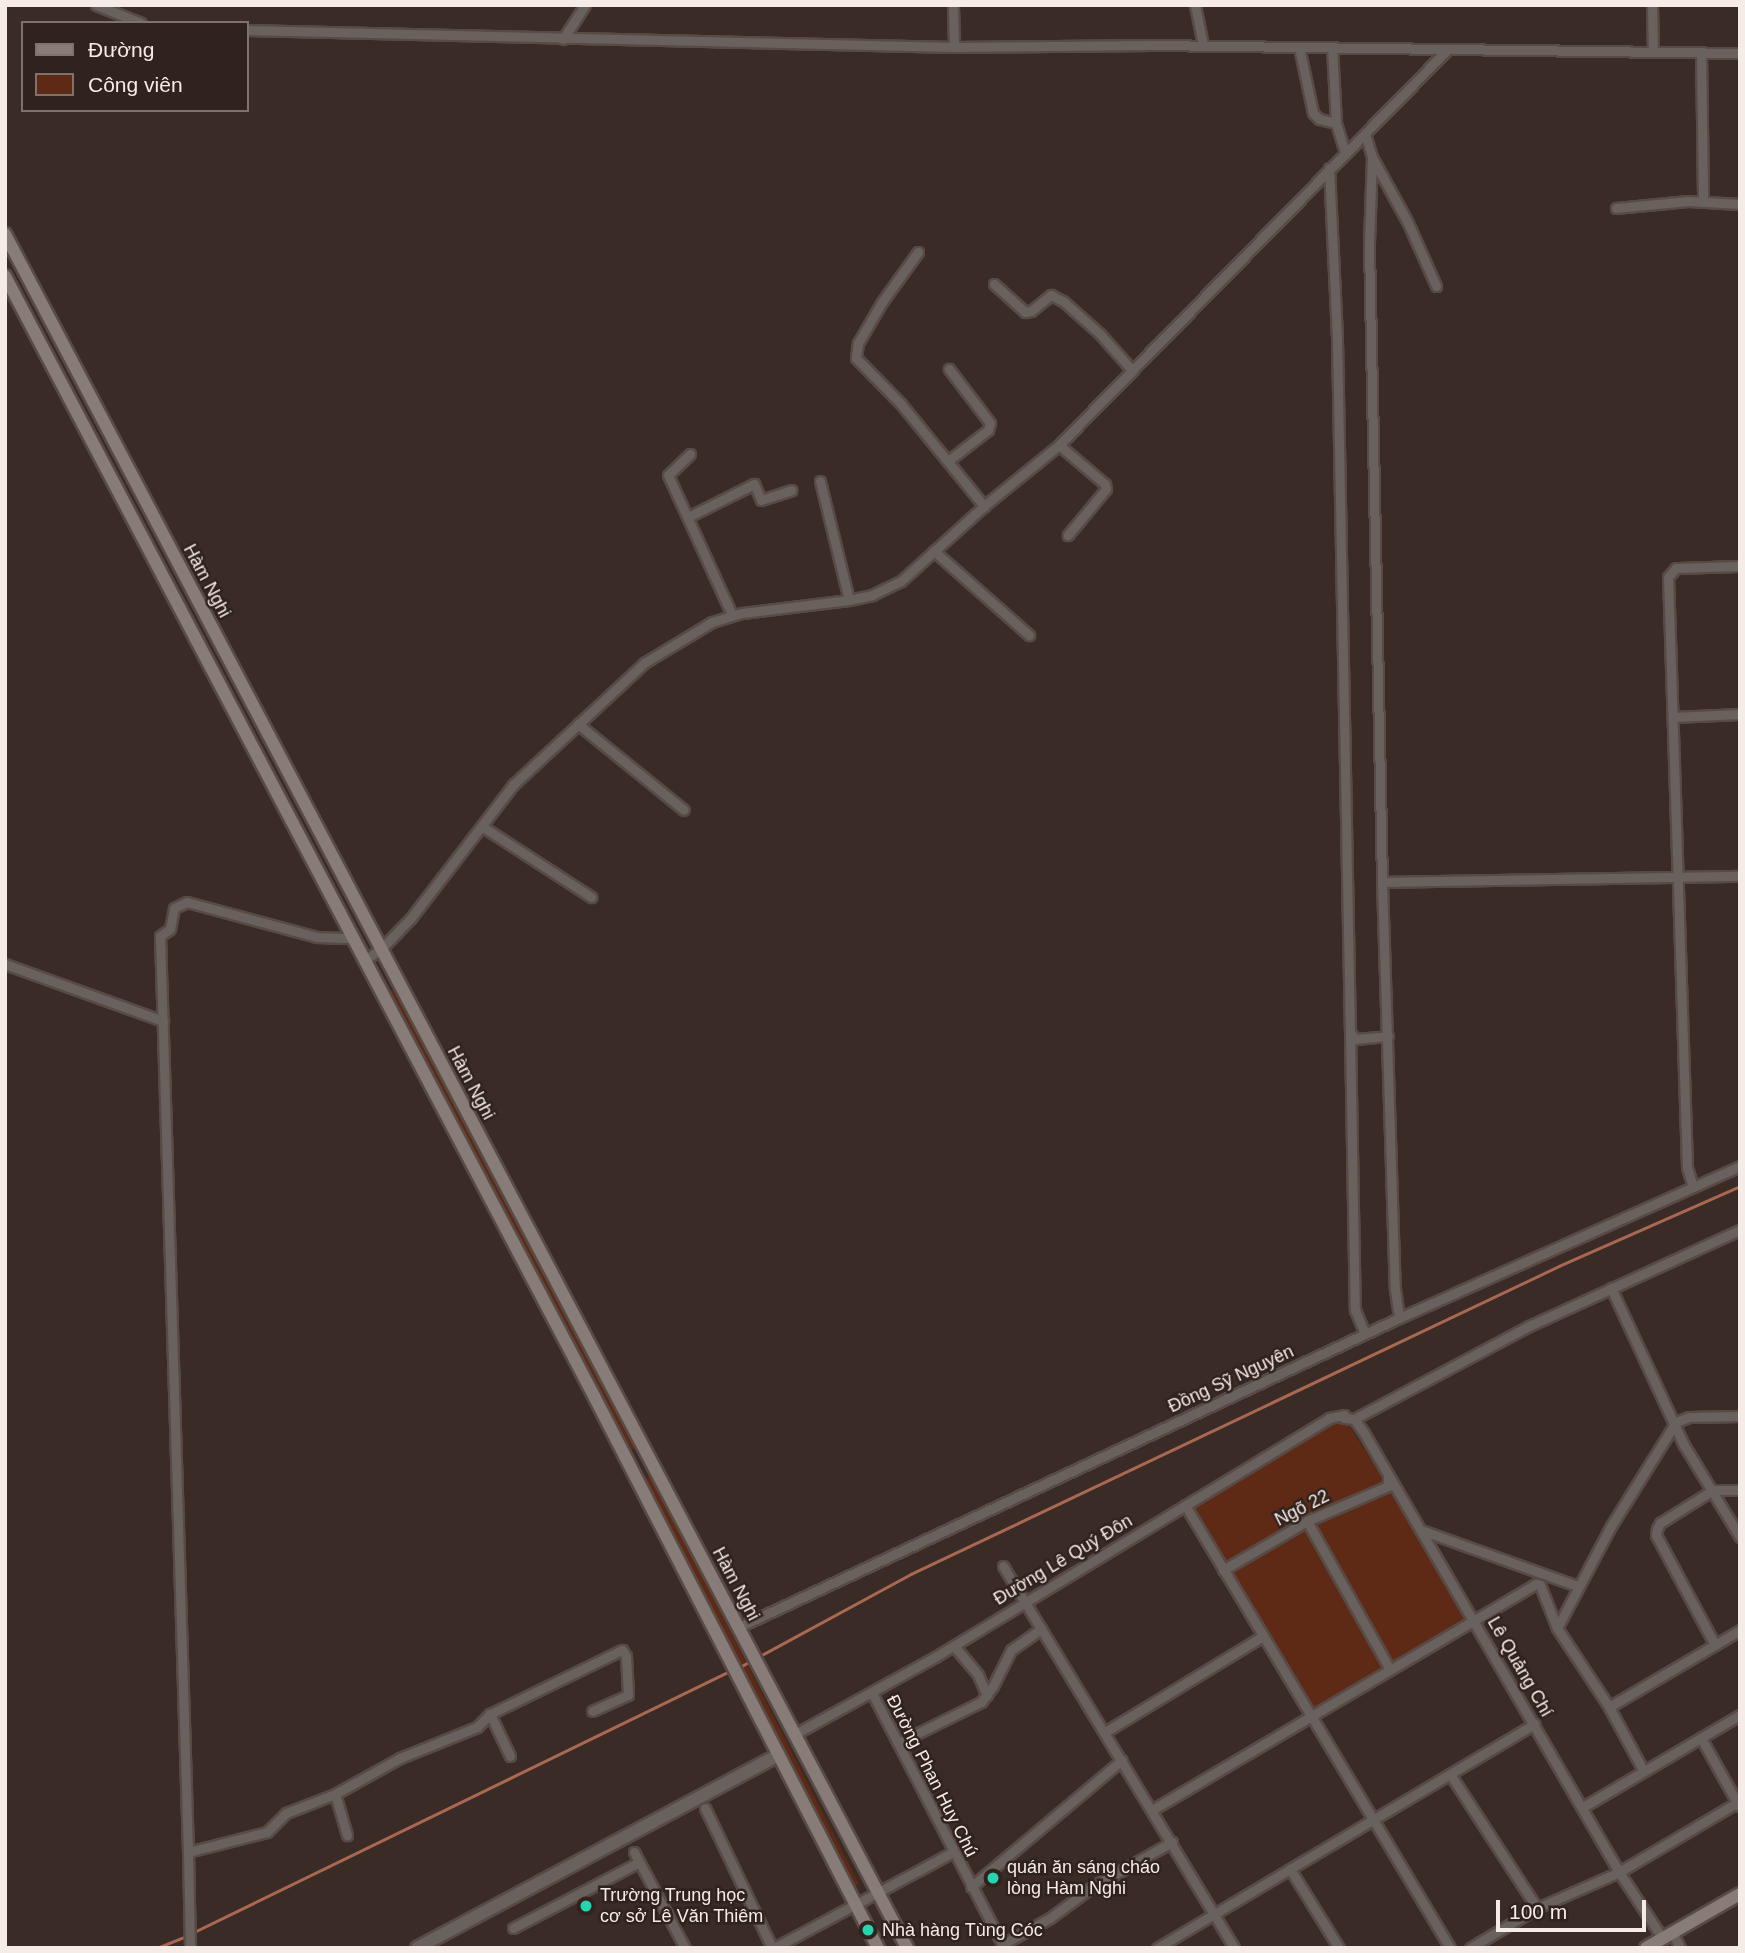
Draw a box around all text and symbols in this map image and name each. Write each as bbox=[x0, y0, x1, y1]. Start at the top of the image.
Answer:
legend bbox=[21, 21, 248, 112]
text: Đường bbox=[88, 38, 154, 61]
text: Công viên bbox=[88, 73, 183, 96]
street label: Hàm Nghi bbox=[179, 541, 235, 621]
street label: Hàm Nghi bbox=[443, 1043, 499, 1123]
street label: Đồng Sỹ Nguyên bbox=[1165, 1340, 1297, 1418]
street label: Ngõ 22 bbox=[1271, 1485, 1333, 1531]
street label: Đường Lê Quý Đôn bbox=[990, 1510, 1136, 1610]
street label: Hàm Nghi bbox=[708, 1544, 764, 1624]
street label: Lê Quảng Chí bbox=[1483, 1613, 1557, 1721]
street label: Đường Phan Huy Chú bbox=[882, 1691, 982, 1861]
place label: quán ăn sáng cháo lòng Hàm Nghi bbox=[1007, 1857, 1160, 1899]
marker: quán ăn sáng cháo lòng Hàm Nghi bbox=[985, 1870, 1001, 1886]
place label: Trường Trung học cơ sở Lê Văn Thiêm bbox=[600, 1885, 764, 1927]
scale bar bbox=[1500, 1886, 1650, 1930]
marker: Trường Trung học cơ sở Lê Văn Thiêm bbox=[578, 1898, 594, 1914]
text: 100 m bbox=[1509, 1900, 1567, 1923]
place label: Nhà hàng Tùng Cóc bbox=[882, 1919, 1043, 1941]
marker: Nhà hàng Tùng Cóc bbox=[860, 1922, 876, 1938]

